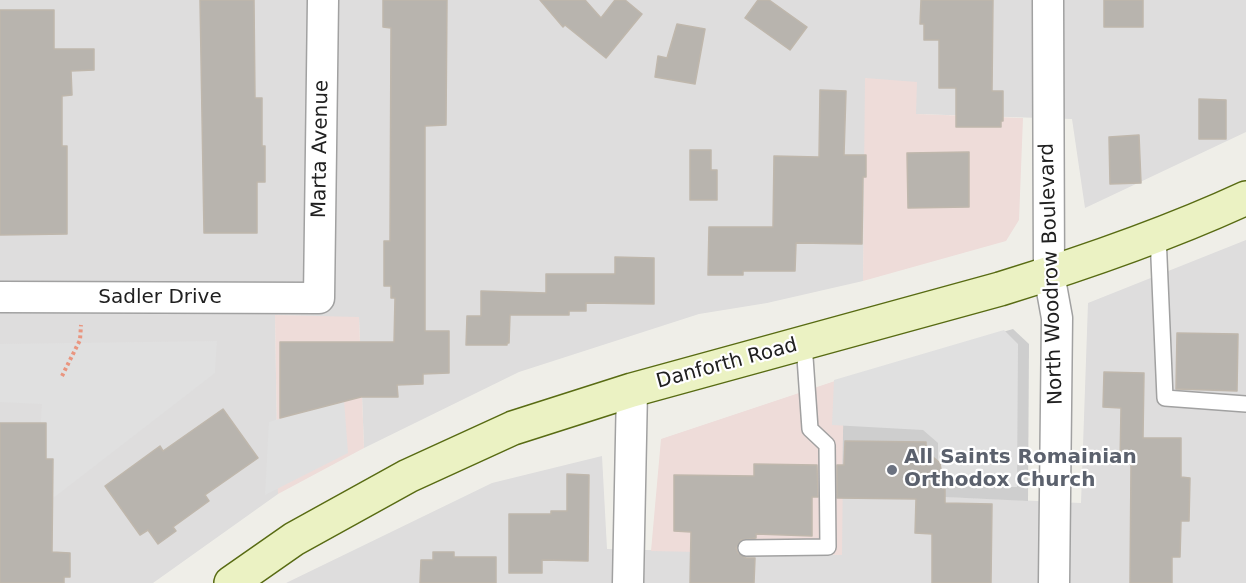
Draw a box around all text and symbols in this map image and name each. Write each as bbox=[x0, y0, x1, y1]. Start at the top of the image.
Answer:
street label: Marta Avenue bbox=[308, 80, 334, 218]
street label: North Woodrow Boulevard bbox=[1035, 143, 1069, 405]
street label: Sadler Drive bbox=[98, 286, 222, 310]
street label: Danforth Road bbox=[654, 334, 800, 394]
place label: All Saints Romainian Orthodox Church bbox=[904, 446, 1137, 493]
marker: All Saints Romainian Orthodox Church bbox=[885, 463, 899, 477]

